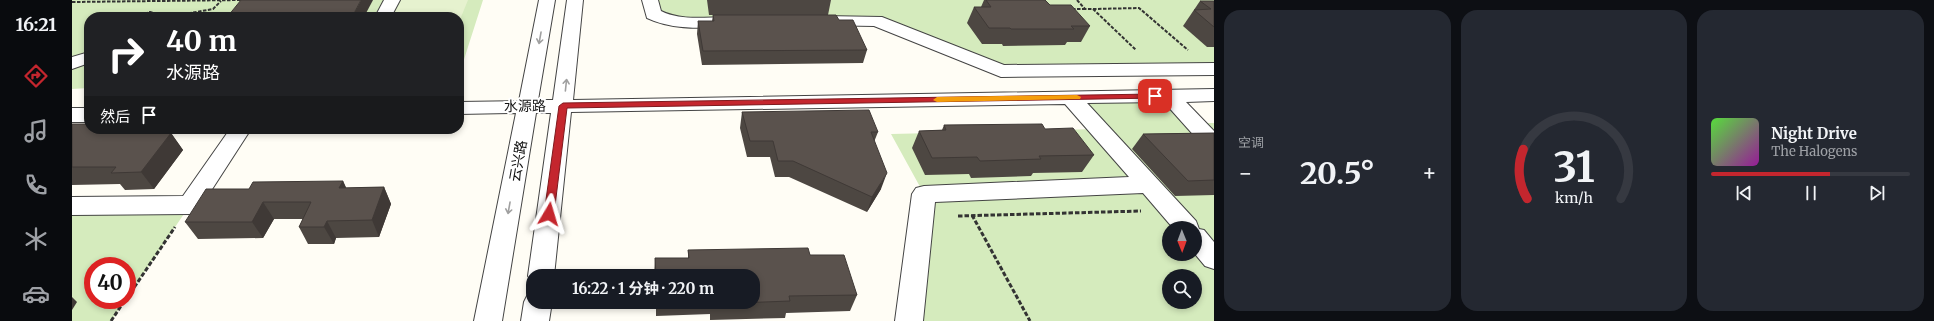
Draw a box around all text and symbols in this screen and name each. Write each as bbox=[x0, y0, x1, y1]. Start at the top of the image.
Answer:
text: 16:21 bbox=[15, 13, 57, 36]
text: 40 m bbox=[166, 23, 237, 59]
icon: right bbox=[100, 28, 152, 80]
one-way arrow bbox=[536, 32, 544, 45]
text: 水源路 bbox=[166, 61, 220, 84]
icon: directions bbox=[22, 62, 50, 90]
one-way arrow bbox=[562, 79, 569, 92]
pin bbox=[1138, 79, 1172, 113]
icon: arrive bbox=[1144, 85, 1166, 107]
street label: 水源路 bbox=[504, 97, 546, 115]
icon: arrive bbox=[138, 104, 160, 126]
text: 然后 bbox=[100, 107, 130, 126]
icon: music bbox=[22, 117, 50, 145]
text: Night Drive bbox=[1771, 124, 1857, 143]
text: 空调 bbox=[1238, 134, 1264, 151]
street label: 云兴路 bbox=[505, 139, 531, 183]
text: 31 bbox=[1553, 140, 1595, 192]
text: The Halogens bbox=[1771, 143, 1857, 160]
text: 20.5° bbox=[1300, 154, 1375, 192]
text: − bbox=[1238, 159, 1253, 187]
text: + bbox=[1422, 159, 1437, 187]
icon: phone bbox=[22, 171, 50, 199]
icon: previous bbox=[1733, 182, 1755, 204]
icon: pause bbox=[1800, 182, 1822, 204]
icon: next bbox=[1866, 182, 1888, 204]
text: km/h bbox=[1555, 188, 1593, 206]
position arrow bbox=[528, 193, 570, 235]
one-way arrow bbox=[505, 201, 513, 214]
north arrow bbox=[1162, 221, 1202, 261]
map controls bbox=[1162, 221, 1202, 309]
icon: climate bbox=[22, 225, 50, 253]
speed limit sign: 40 bbox=[84, 257, 136, 309]
button: search bbox=[1162, 269, 1202, 309]
text: 16:22 · 1 分钟 · 220 m bbox=[572, 279, 714, 298]
icon: car bbox=[22, 280, 50, 308]

